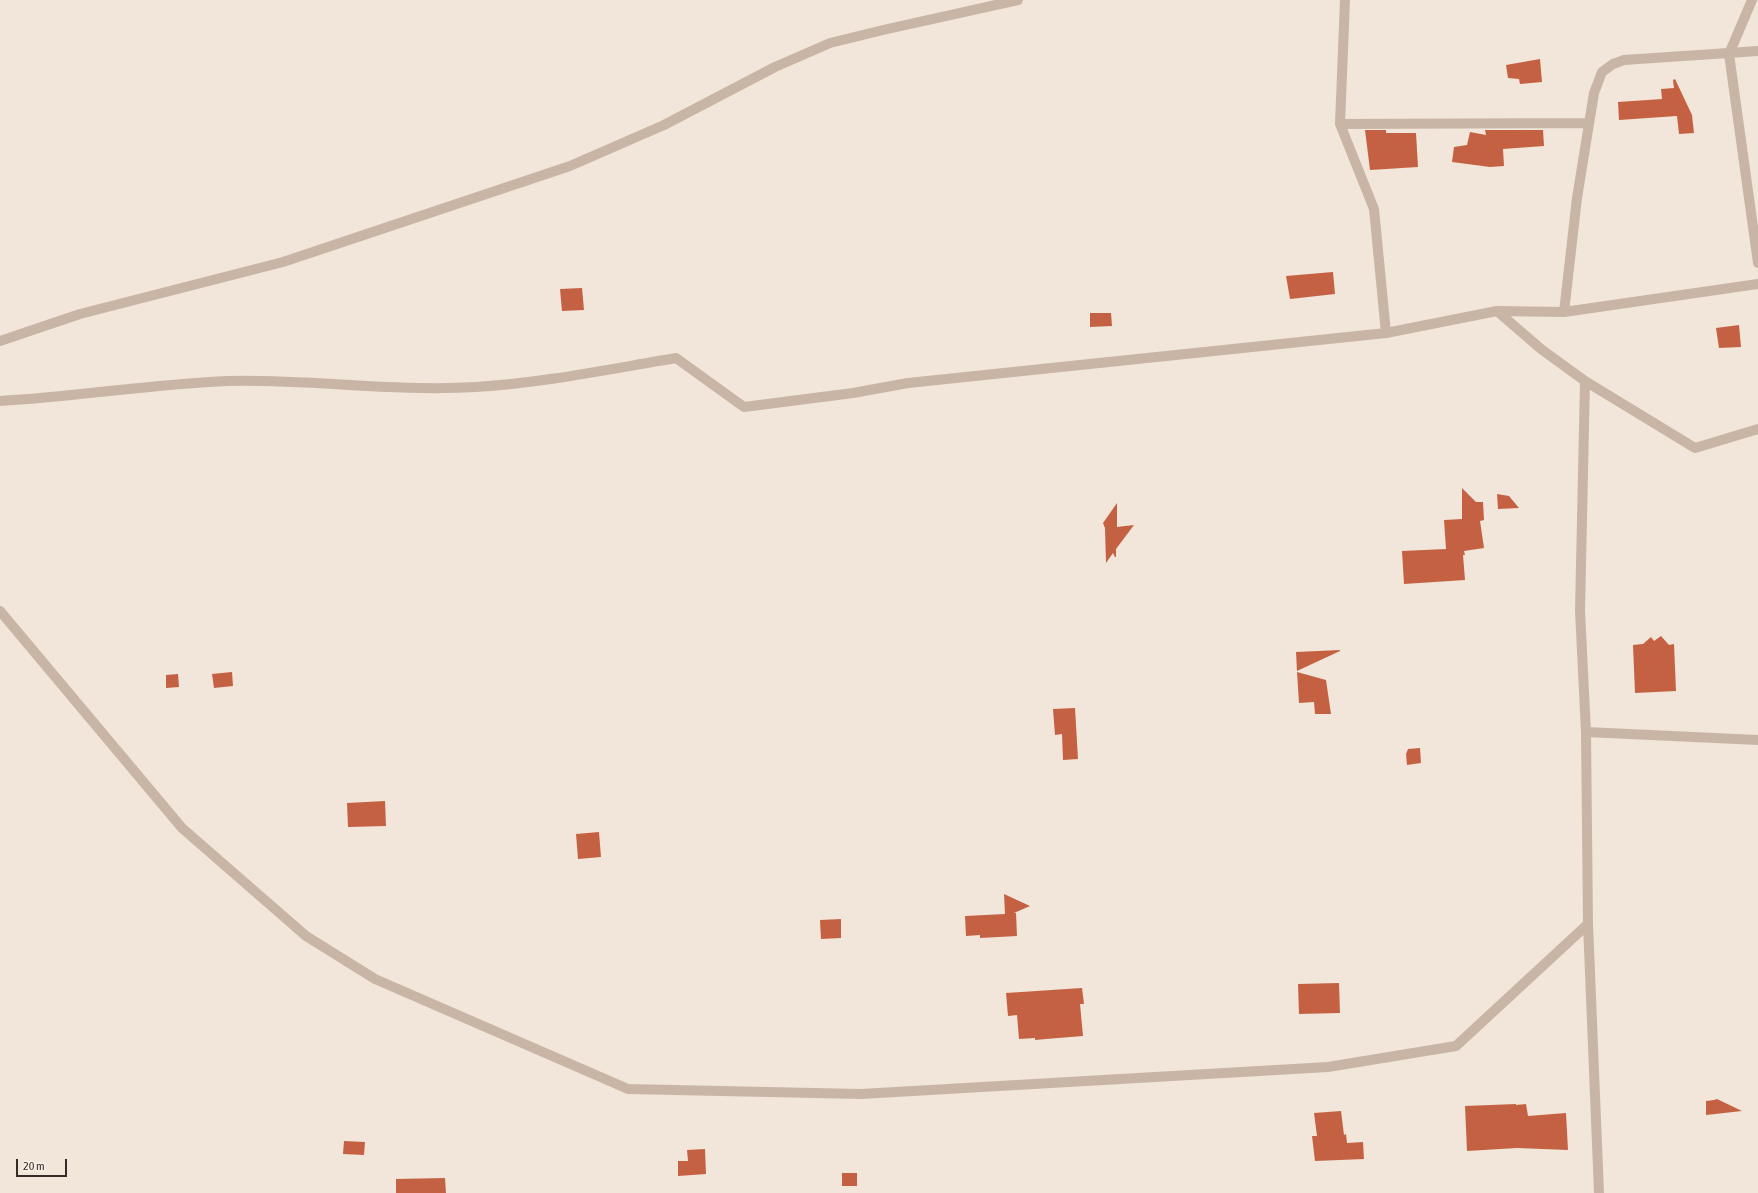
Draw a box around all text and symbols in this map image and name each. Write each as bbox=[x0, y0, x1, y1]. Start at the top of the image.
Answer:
scale bar bbox=[18, 1151, 69, 1177]
text: 20 m bbox=[23, 1159, 45, 1173]

